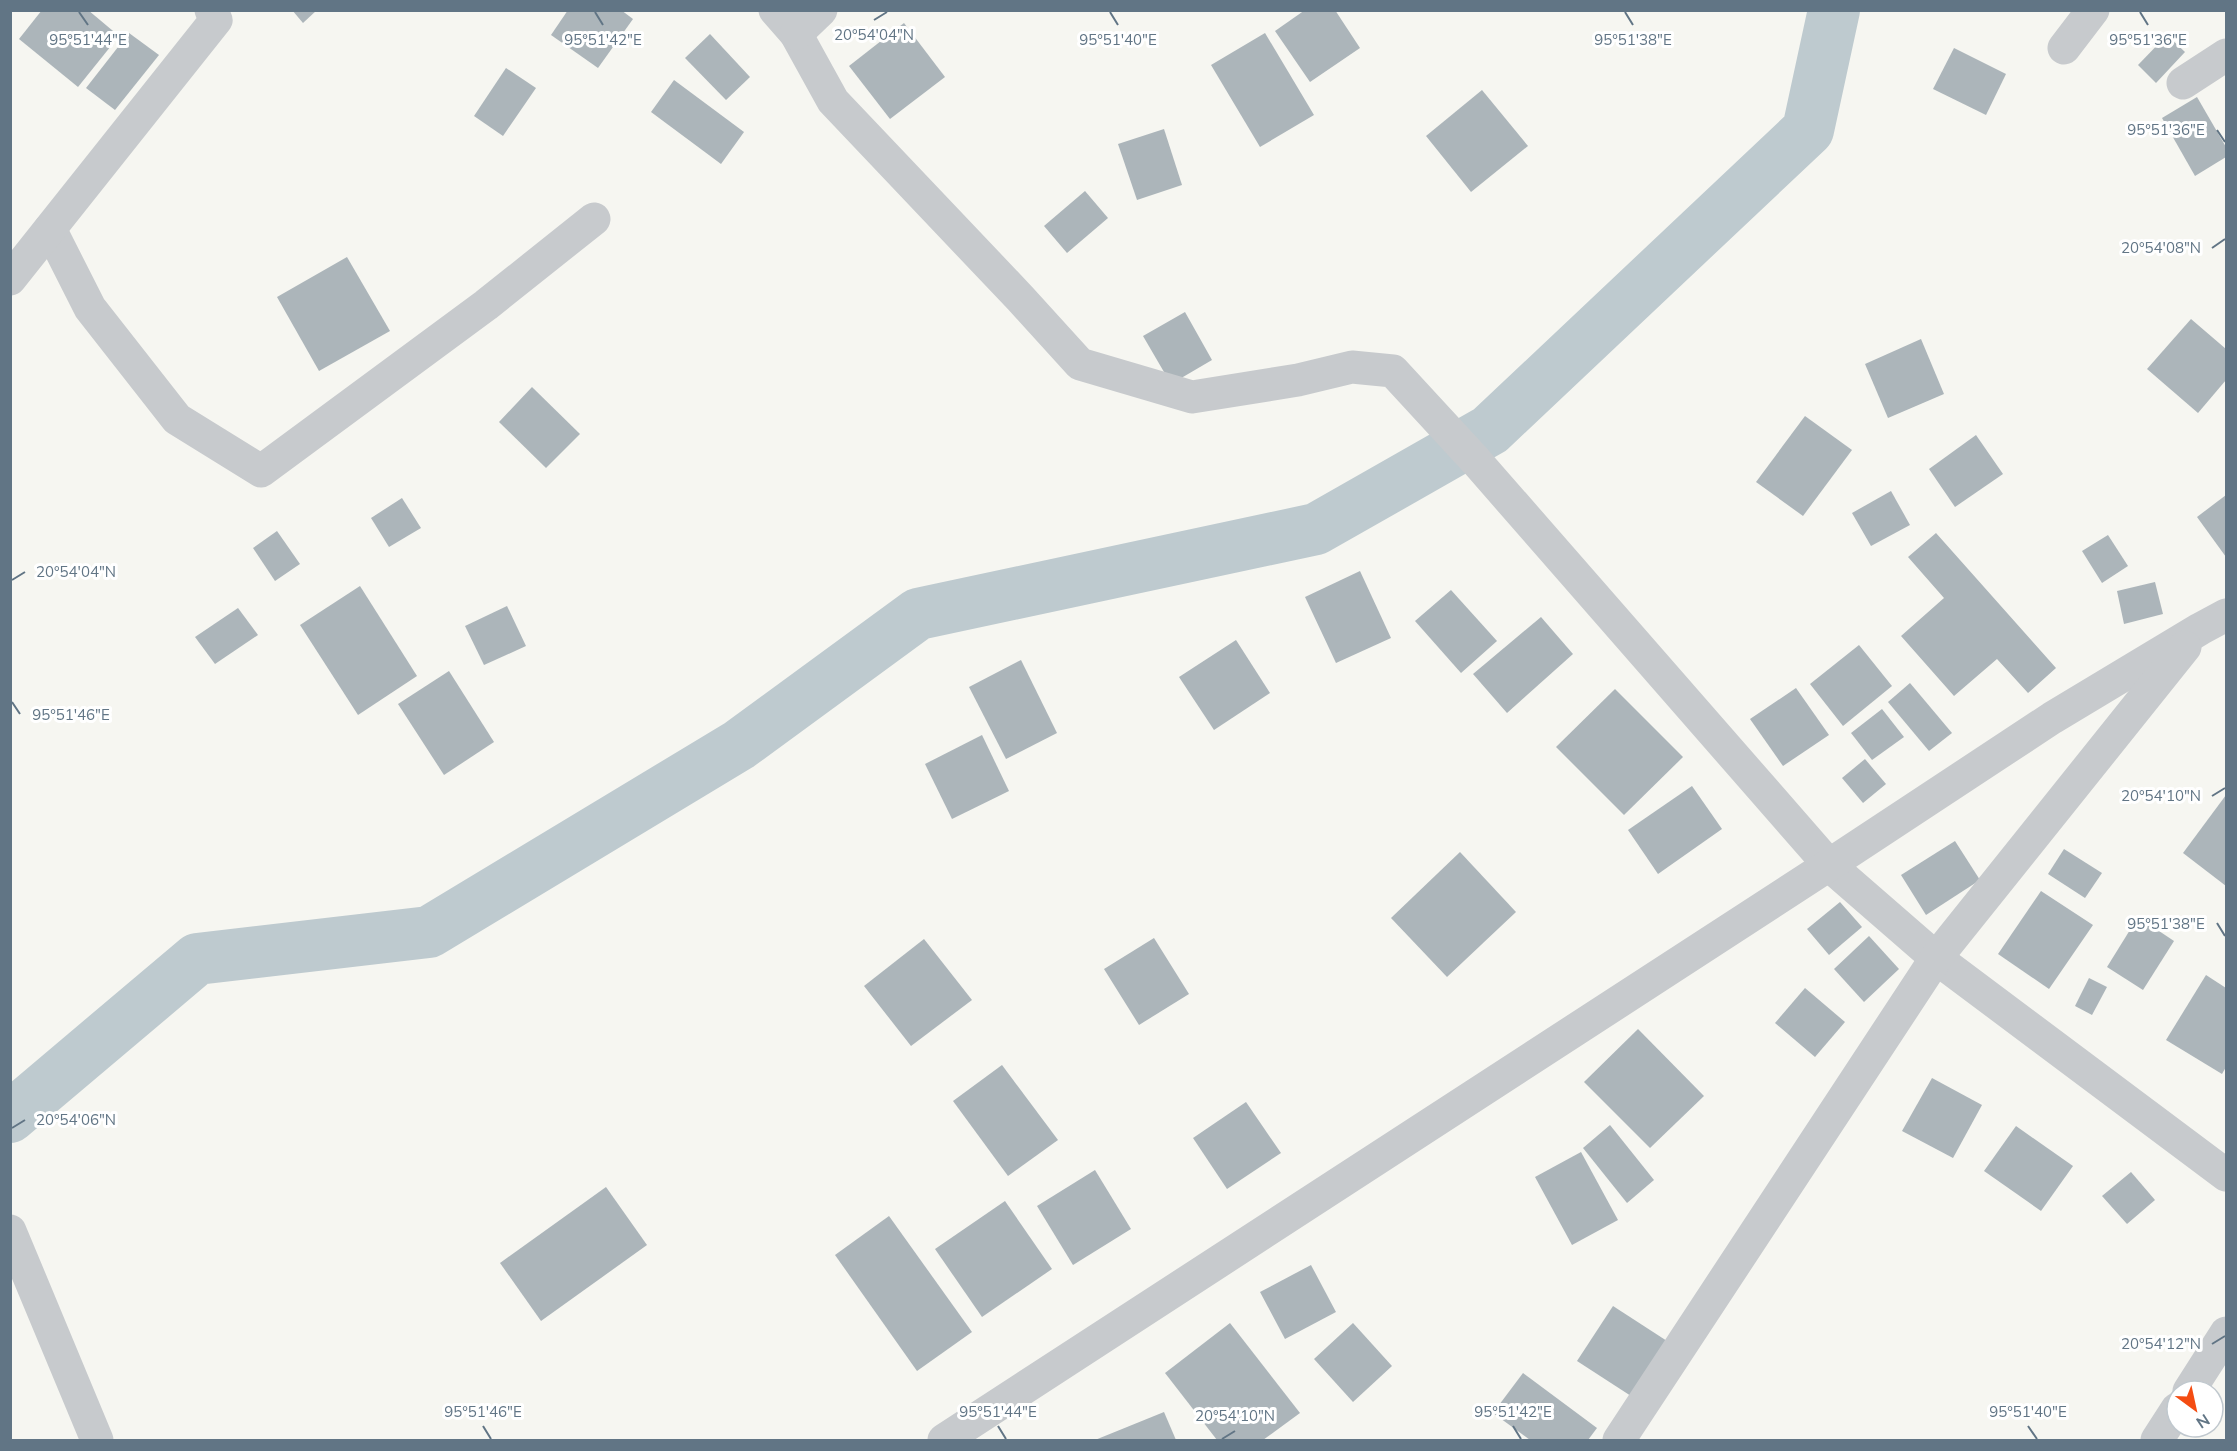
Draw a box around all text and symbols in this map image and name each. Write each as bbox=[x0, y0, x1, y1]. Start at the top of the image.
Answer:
text: 20°54'04"N bbox=[834, 25, 914, 44]
text: 95°51'44"E bbox=[49, 30, 127, 49]
text: 95°51'42"E bbox=[564, 30, 642, 49]
text: 95°51'40"E bbox=[1079, 30, 1157, 49]
text: 95°51'38"E bbox=[1594, 30, 1672, 49]
text: 95°51'36"E bbox=[2109, 30, 2187, 49]
text: 95°51'36"E bbox=[2127, 120, 2205, 139]
text: 20°54'08"N bbox=[2121, 238, 2201, 257]
text: 20°54'04"N bbox=[36, 562, 116, 581]
text: 95°51'46"E bbox=[32, 705, 110, 724]
text: 20°54'10"N bbox=[2121, 786, 2201, 805]
text: 95°51'38"E bbox=[2127, 914, 2205, 933]
text: 20°54'06"N bbox=[36, 1110, 116, 1129]
text: 20°54'12"N bbox=[2121, 1334, 2201, 1353]
north arrow bbox=[2165, 1379, 2225, 1439]
text: 95°51'46"E bbox=[444, 1402, 522, 1421]
text: 95°51'44"E bbox=[959, 1402, 1037, 1421]
text: 95°51'42"E bbox=[1474, 1402, 1552, 1421]
text: 95°51'40"E bbox=[1989, 1402, 2067, 1421]
text: 20°54'10"N bbox=[1195, 1406, 1275, 1425]
text: N bbox=[2193, 1410, 2214, 1433]

